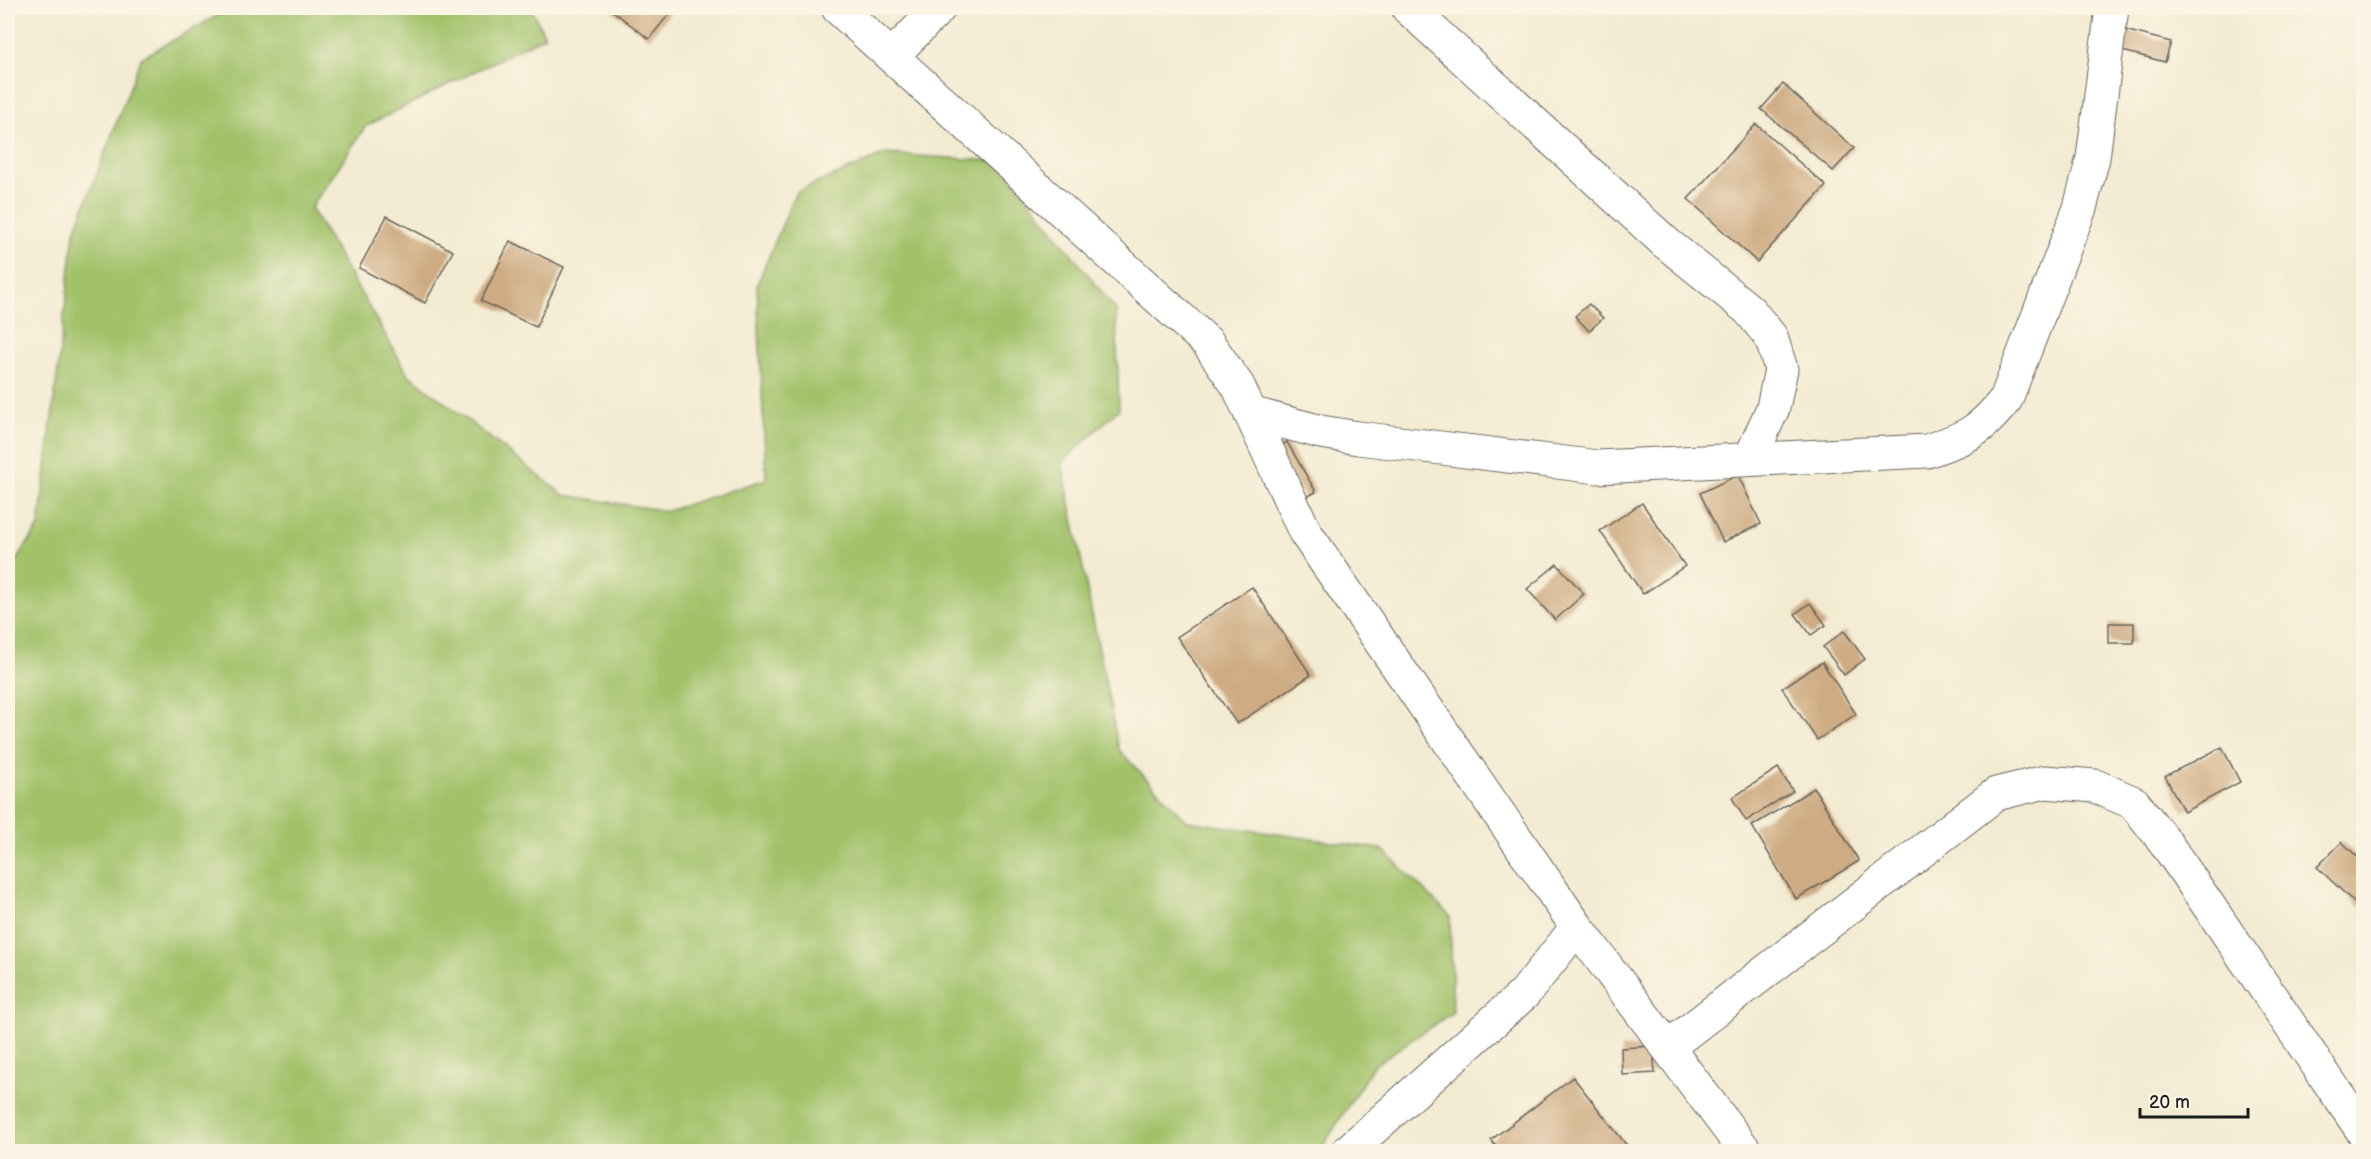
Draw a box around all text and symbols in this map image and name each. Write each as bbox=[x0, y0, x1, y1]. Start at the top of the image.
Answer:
scale bar bbox=[2140, 1081, 2248, 1119]
text: 20 m bbox=[2149, 1092, 2190, 1113]

